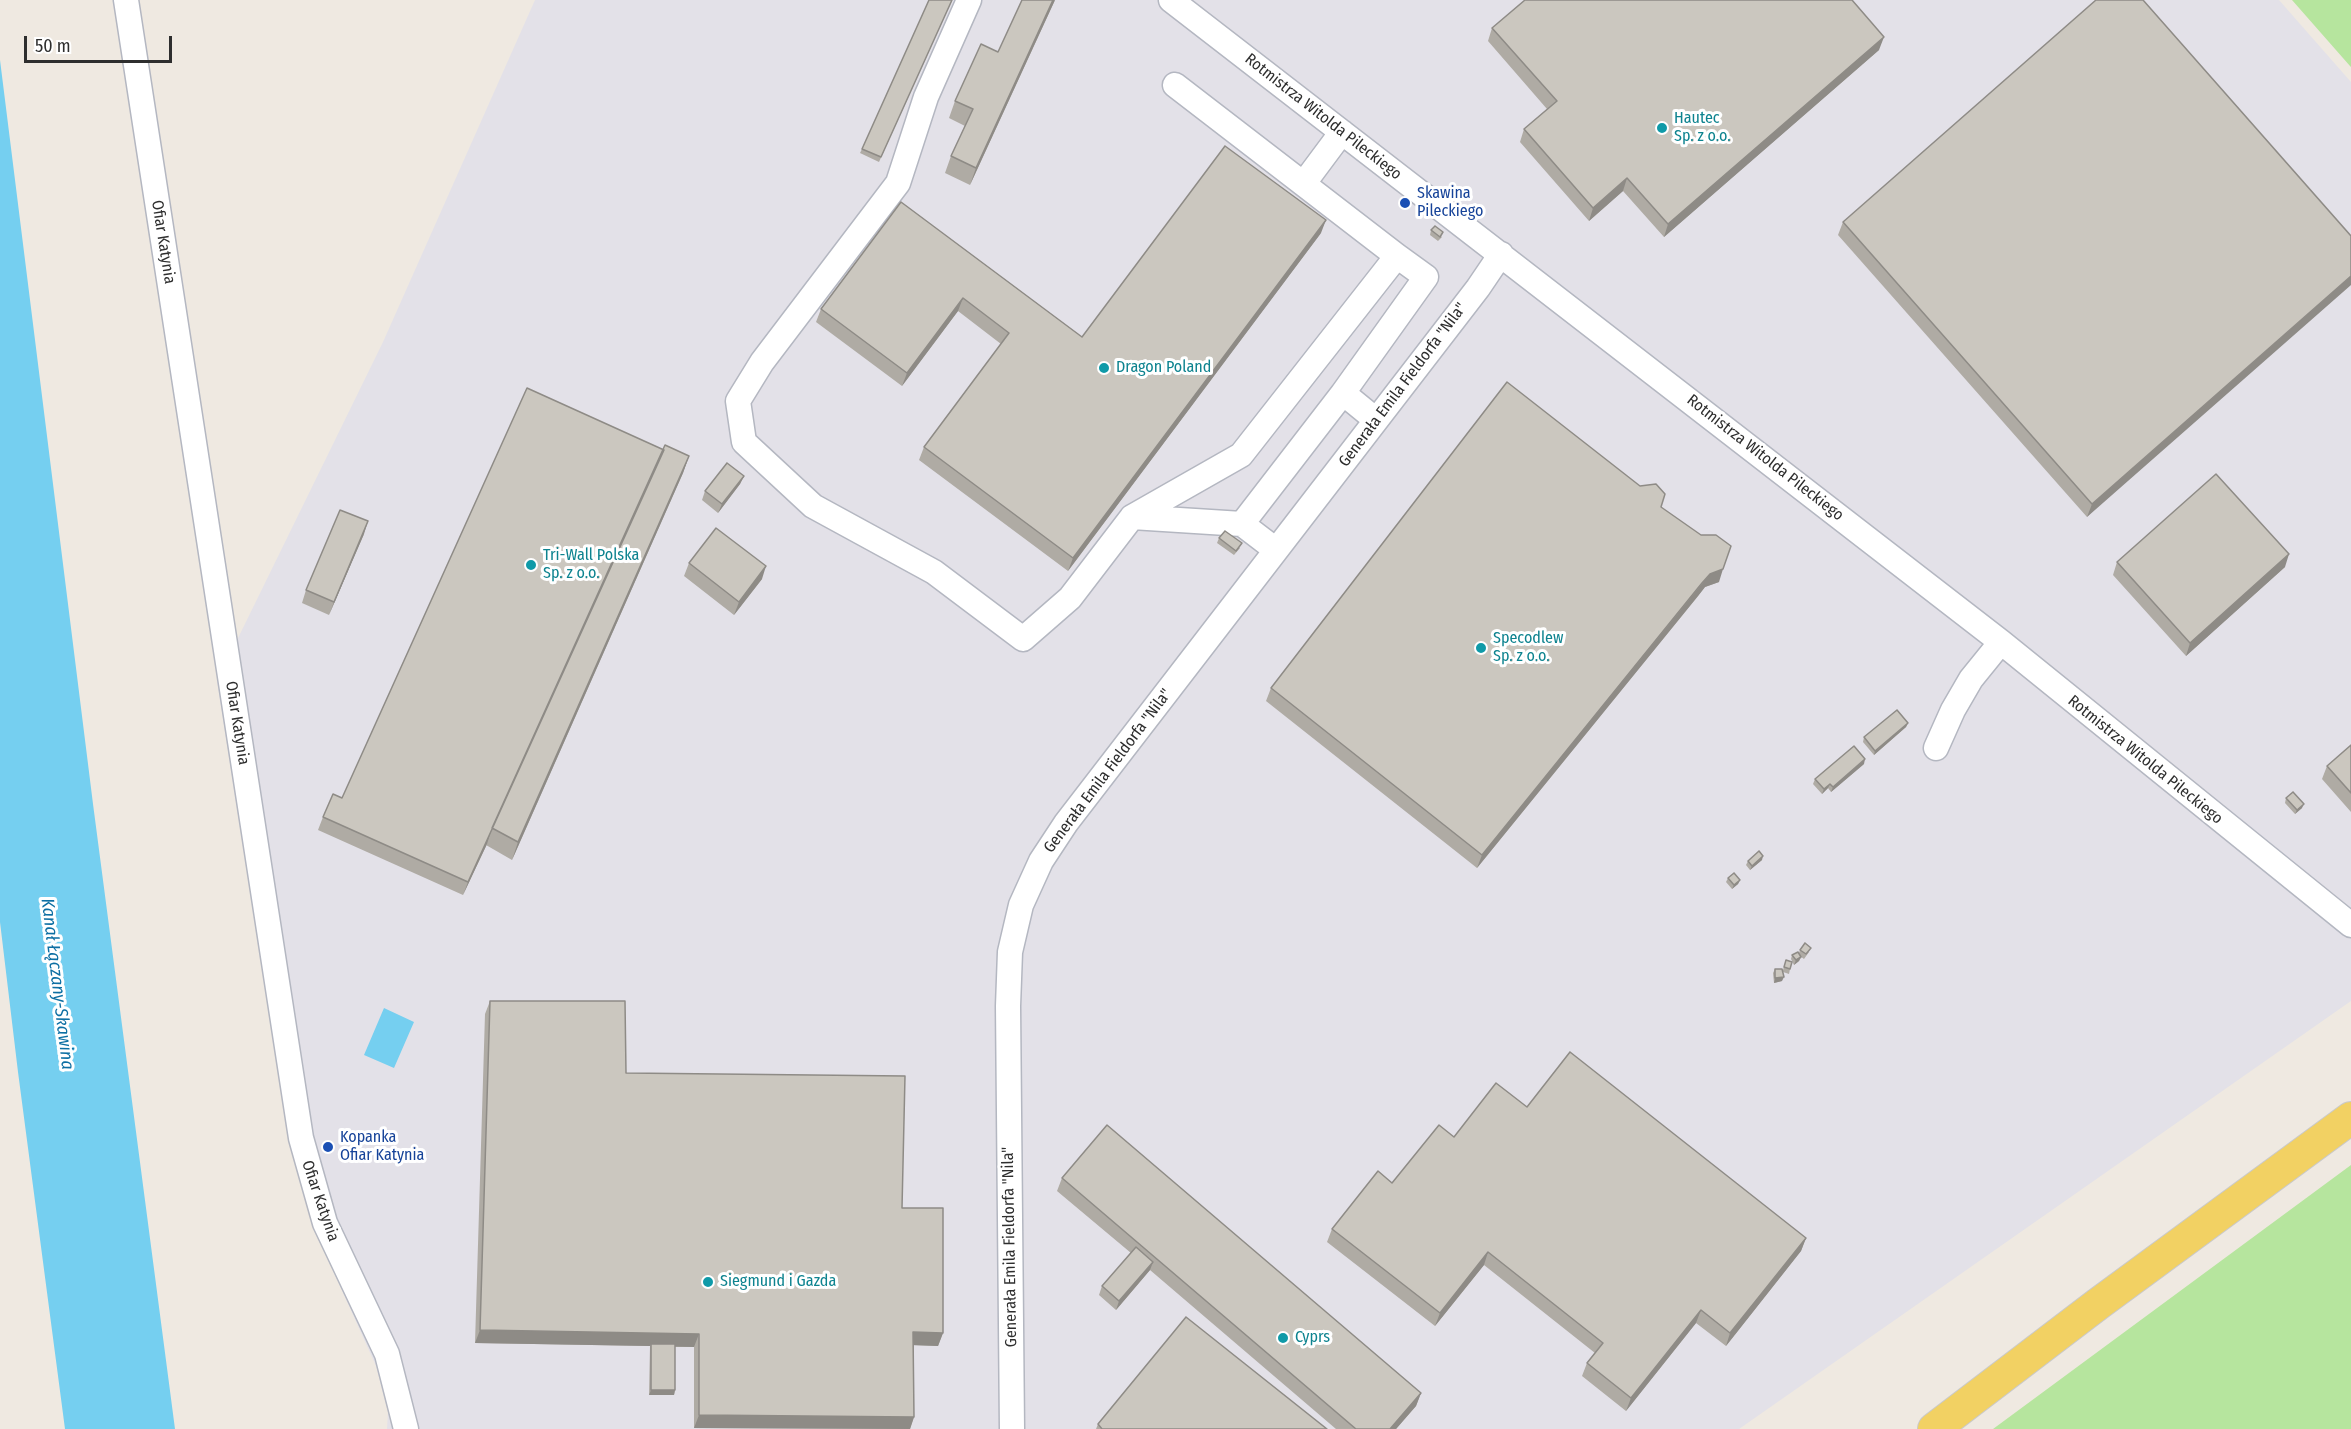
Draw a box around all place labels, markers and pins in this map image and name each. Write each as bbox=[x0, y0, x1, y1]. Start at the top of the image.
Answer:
place label: Hautec Sp. z o.o. bbox=[1674, 109, 1731, 147]
marker: Hautec Sp. z o.o. bbox=[1655, 121, 1669, 135]
place label: Skawina Pileckiego bbox=[1417, 184, 1483, 222]
marker: Skawina Pileckiego bbox=[1398, 196, 1412, 210]
place label: Dragon Poland bbox=[1116, 358, 1211, 378]
marker: Dragon Poland bbox=[1097, 361, 1111, 375]
place label: Tri-Wall Polska Sp. z o.o. bbox=[543, 546, 639, 584]
marker: Tri-Wall Polska Sp. z o.o. bbox=[524, 558, 538, 572]
place label: Specodlew Sp. z o.o. bbox=[1493, 629, 1563, 667]
marker: Specodlew Sp. z o.o. bbox=[1474, 641, 1488, 655]
place label: Kopanka Ofiar Katynia bbox=[340, 1128, 424, 1166]
marker: Kopanka Ofiar Katynia bbox=[321, 1140, 335, 1154]
place label: Siegmund i Gazda bbox=[720, 1272, 836, 1292]
marker: Siegmund i Gazda bbox=[701, 1275, 715, 1289]
place label: Cyprs bbox=[1295, 1328, 1330, 1348]
marker: Cyprs bbox=[1276, 1331, 1290, 1345]

